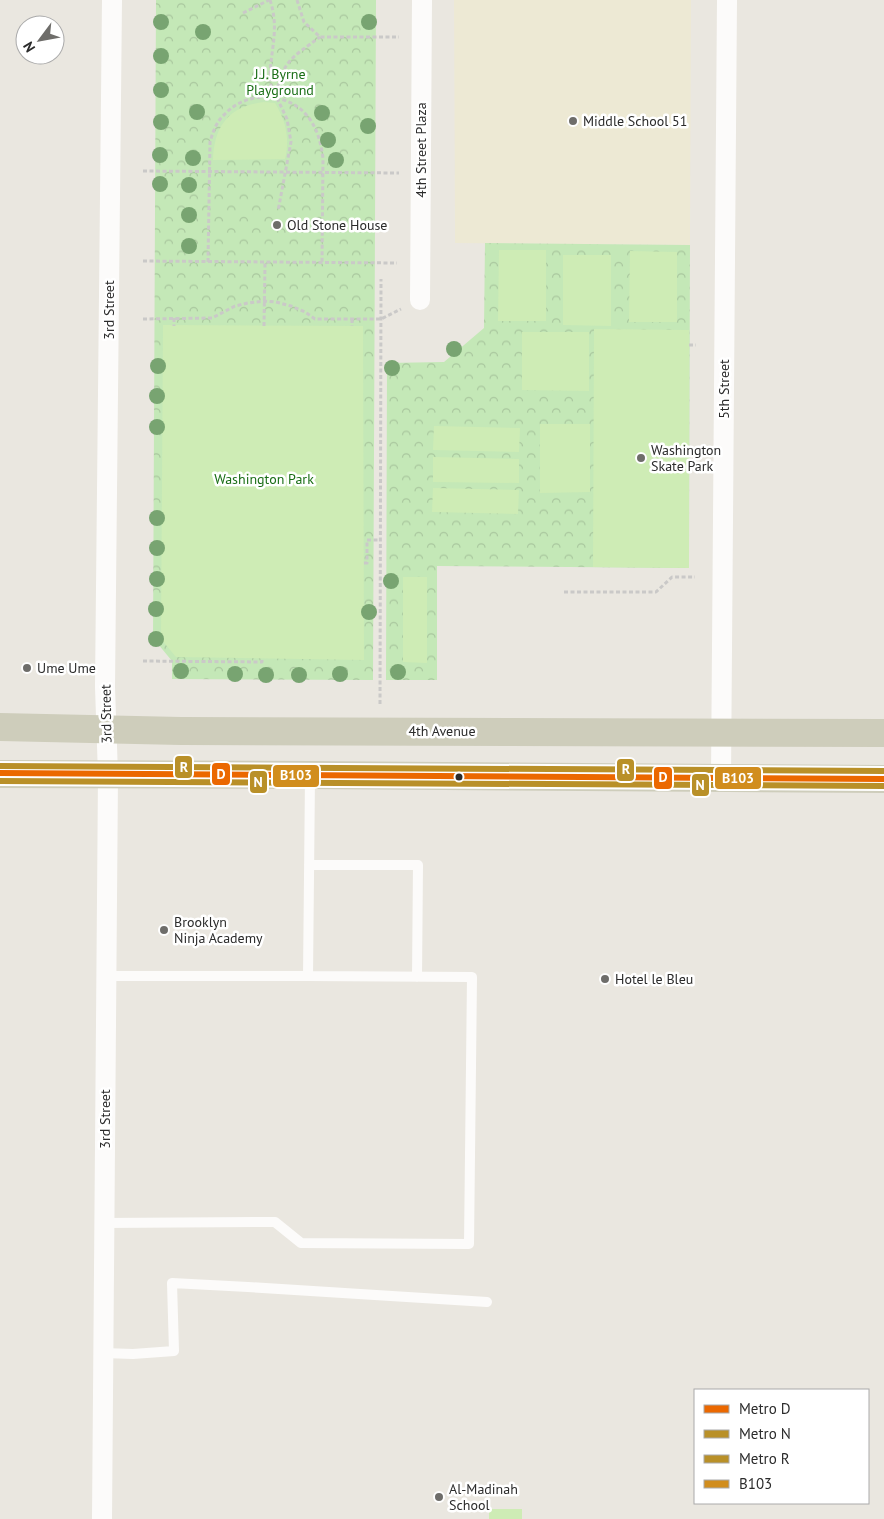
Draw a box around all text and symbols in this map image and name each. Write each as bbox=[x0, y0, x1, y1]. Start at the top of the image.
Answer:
north arrow bbox=[15, 15, 65, 65]
text: N bbox=[19, 38, 39, 56]
park label: J.J. Byrne Playground bbox=[246, 65, 314, 99]
street label: 4th Street Plaza bbox=[412, 102, 430, 198]
place label: Middle School 51 bbox=[583, 112, 687, 130]
marker: Middle School 51 bbox=[567, 115, 579, 127]
place label: Old Stone House bbox=[287, 216, 387, 234]
marker: Old Stone House bbox=[271, 219, 283, 231]
street label: 3rd Street bbox=[100, 280, 118, 340]
street label: 5th Street bbox=[715, 359, 733, 419]
place label: Washington Skate Park bbox=[651, 441, 721, 475]
marker: Washington Skate Park bbox=[635, 452, 647, 464]
park label: Washington Park bbox=[214, 470, 314, 488]
place label: Ume Ume bbox=[37, 659, 96, 677]
marker: Ume Ume bbox=[21, 662, 33, 674]
street label: 3rd Street bbox=[96, 684, 116, 744]
street label: 4th Avenue bbox=[408, 722, 476, 740]
line badge: R bbox=[174, 755, 193, 779]
text: R bbox=[180, 758, 189, 776]
line badge: R bbox=[616, 758, 635, 782]
text: R bbox=[622, 760, 631, 778]
line badge: D bbox=[211, 762, 231, 786]
line badge: B103 bbox=[272, 764, 320, 788]
text: D bbox=[216, 765, 226, 783]
text: B103 bbox=[280, 766, 312, 784]
line badge: D bbox=[653, 766, 673, 790]
line badge: B103 bbox=[714, 766, 762, 790]
text: D bbox=[658, 768, 668, 786]
text: B103 bbox=[722, 769, 754, 787]
line badge: N bbox=[249, 770, 268, 794]
unlabelled marker bbox=[454, 772, 464, 782]
text: N bbox=[253, 773, 263, 791]
line badge: N bbox=[691, 773, 710, 797]
text: N bbox=[695, 776, 705, 794]
place label: Brooklyn Ninja Academy bbox=[174, 913, 263, 947]
marker: Brooklyn Ninja Academy bbox=[158, 924, 170, 936]
place label: Hotel le Bleu bbox=[615, 970, 693, 988]
marker: Hotel le Bleu bbox=[599, 973, 611, 985]
street label: 3rd Street bbox=[96, 1089, 114, 1149]
legend bbox=[694, 1389, 869, 1504]
text: Metro D bbox=[739, 1399, 791, 1418]
text: Metro N bbox=[739, 1424, 791, 1443]
text: Metro R bbox=[739, 1449, 790, 1468]
text: B103 bbox=[739, 1474, 772, 1493]
place label: Al-Madinah School bbox=[449, 1480, 518, 1514]
marker: Al-Madinah School bbox=[433, 1491, 445, 1503]

